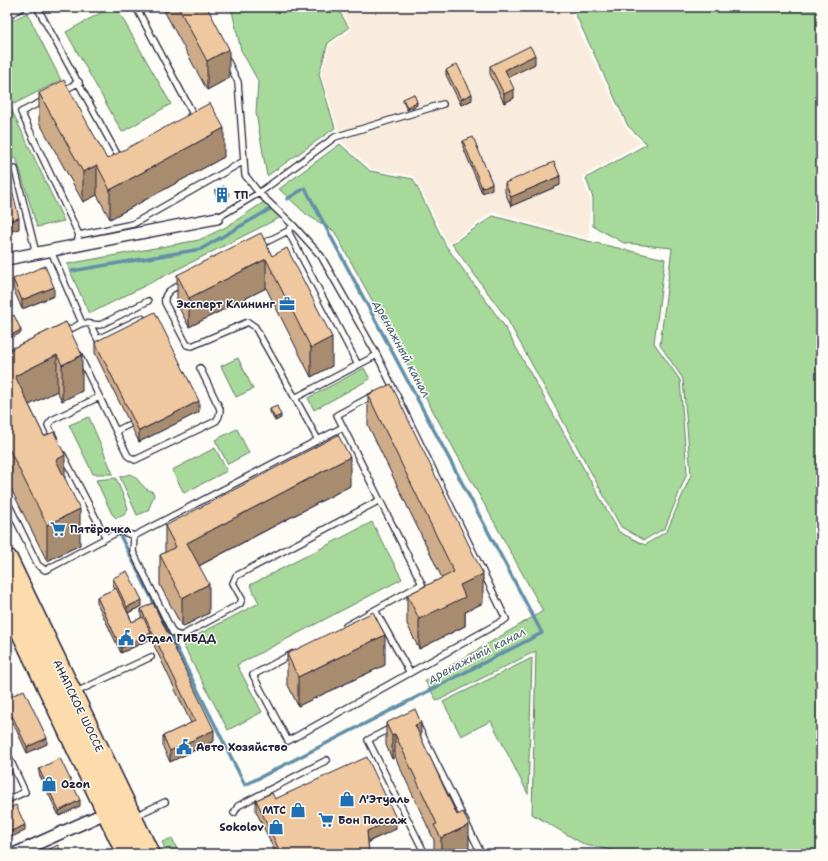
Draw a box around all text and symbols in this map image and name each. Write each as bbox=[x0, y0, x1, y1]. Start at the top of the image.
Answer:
building icon: ТП bbox=[213, 186, 231, 204]
place label: ТП bbox=[234, 188, 248, 203]
office icon: Эксперт Клининг bbox=[278, 295, 296, 313]
place label: Эксперт Клининг bbox=[176, 297, 275, 312]
water label: дренажный канал bbox=[369, 297, 434, 401]
supermarket icon: Пятёрочка bbox=[49, 520, 67, 538]
place label: Пятёрочка bbox=[70, 522, 132, 537]
water label: дренажный канал bbox=[425, 623, 529, 687]
public building icon: Отдел ГИБДД bbox=[117, 629, 135, 647]
place label: Отдел ГИБДД bbox=[138, 631, 216, 646]
street label: АНАПСКОЕ ШОССЕ bbox=[49, 657, 107, 755]
public building icon: Авто Хозяйство bbox=[175, 738, 193, 756]
place label: Авто Хозяйство bbox=[196, 740, 288, 755]
shop icon: Ozon bbox=[40, 775, 58, 793]
place label: Ozon bbox=[61, 777, 91, 792]
shop icon: Л'Этуаль bbox=[338, 790, 356, 808]
place label: Л'Этуаль bbox=[359, 792, 410, 807]
shop icon: МТС bbox=[289, 801, 307, 819]
place label: МТС bbox=[262, 803, 286, 818]
supermarket icon: Бон Пассаж bbox=[317, 811, 335, 829]
place label: Бон Пассаж bbox=[338, 813, 407, 828]
shop icon: Sokolov bbox=[267, 818, 285, 836]
place label: Sokolov bbox=[219, 820, 264, 835]

